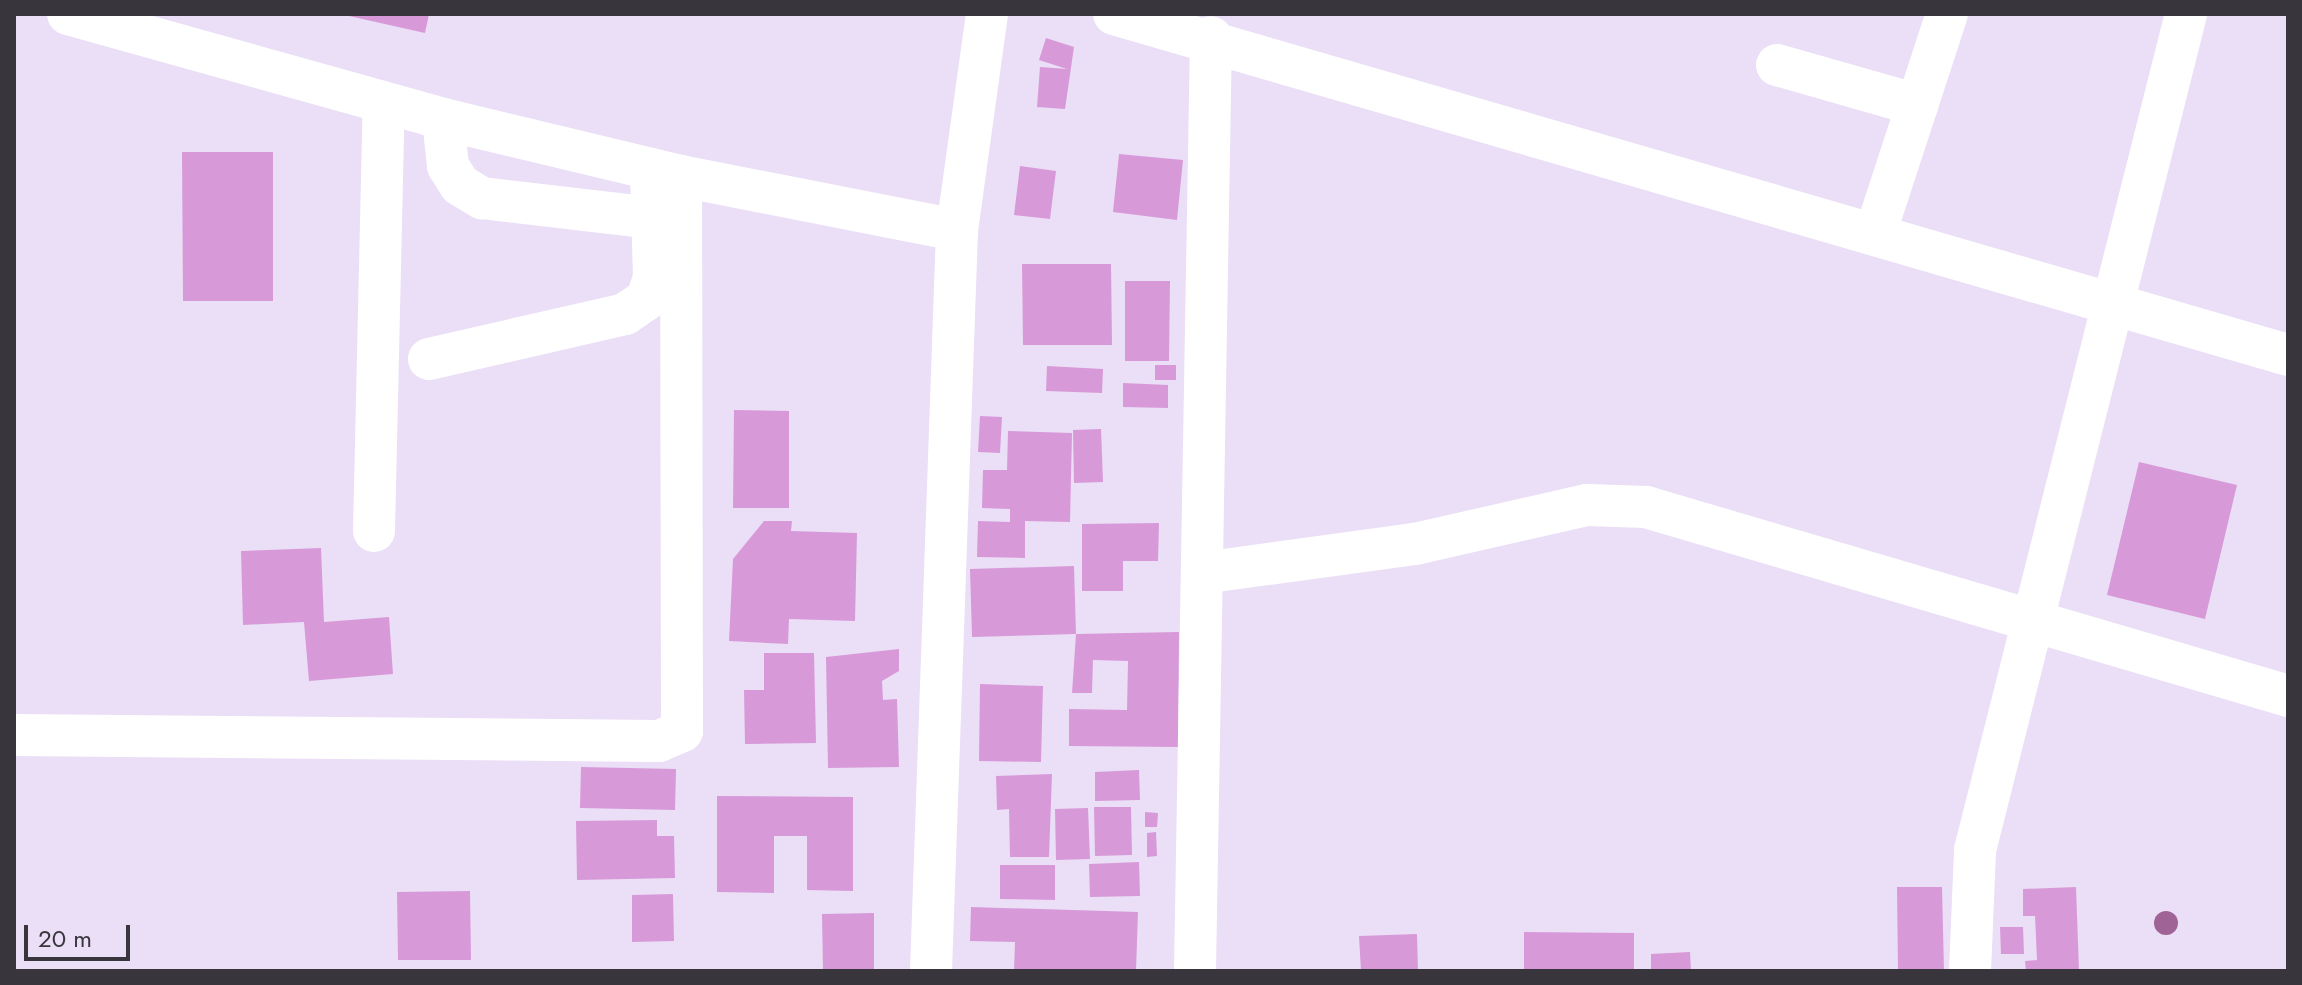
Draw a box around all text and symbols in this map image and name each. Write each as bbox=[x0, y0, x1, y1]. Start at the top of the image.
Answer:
scale bar bbox=[28, 909, 134, 959]
text: 20 m bbox=[38, 921, 92, 956]

